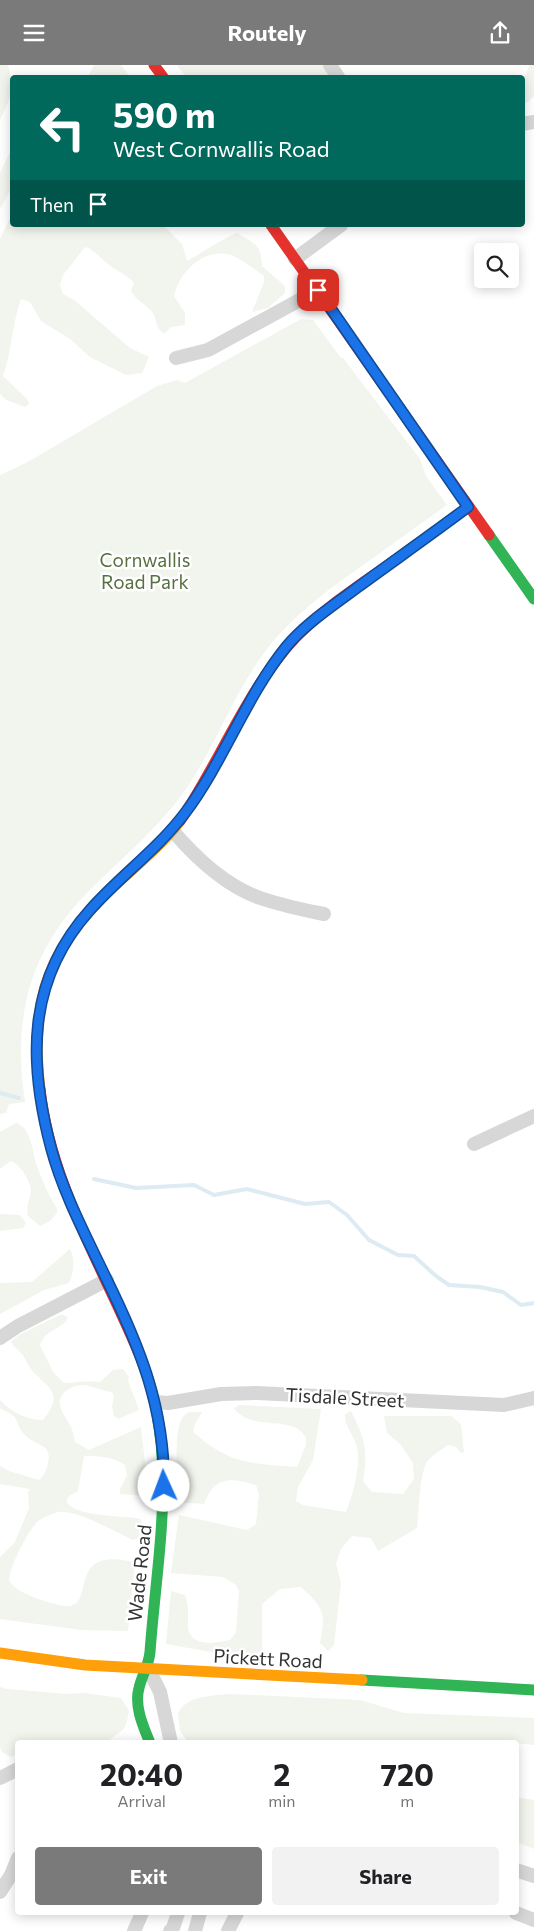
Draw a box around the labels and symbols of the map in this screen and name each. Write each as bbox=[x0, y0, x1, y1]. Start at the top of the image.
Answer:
pin bbox=[297, 269, 339, 311]
park label: Cornwallis Road Park bbox=[100, 548, 190, 593]
street label: Tisdale Street bbox=[285, 1382, 405, 1412]
position arrow bbox=[137, 1459, 189, 1511]
street label: Wade Road bbox=[122, 1523, 156, 1623]
street label: Pickett Road bbox=[213, 1644, 323, 1672]

